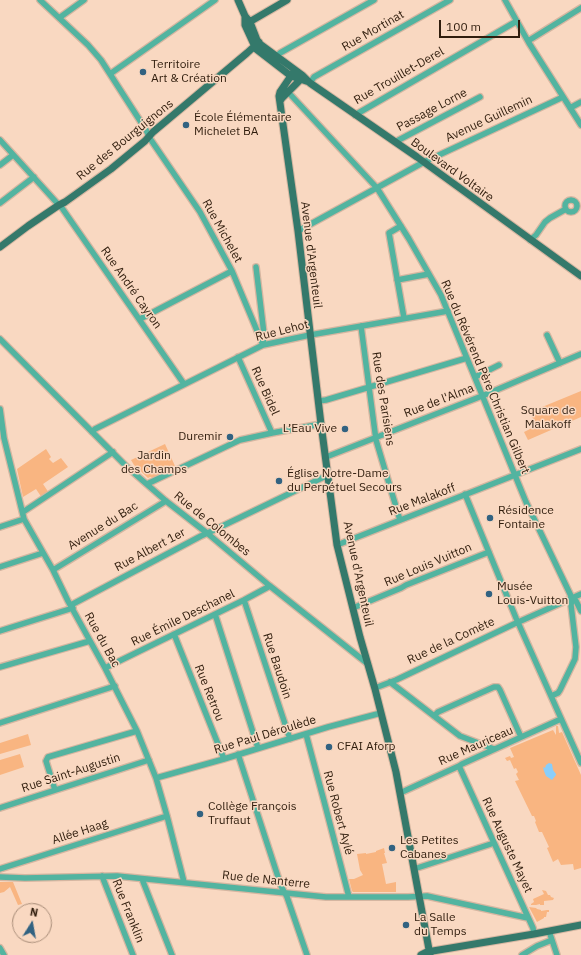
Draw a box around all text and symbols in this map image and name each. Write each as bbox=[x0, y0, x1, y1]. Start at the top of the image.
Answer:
street label: Rue Mortinat bbox=[339, 7, 407, 55]
scale bar bbox=[441, 12, 522, 38]
text: 100 m bbox=[446, 19, 481, 34]
street label: Rue Trouillet-Derel bbox=[351, 44, 447, 108]
place label: Territoire Art & Création bbox=[151, 58, 227, 86]
marker: Territoire Art & Création bbox=[138, 67, 148, 77]
street label: Passage Lorne bbox=[394, 85, 470, 135]
street label: Avenue Guillemin bbox=[443, 93, 535, 145]
street label: Rue des Bourguignons bbox=[74, 97, 176, 183]
place label: École Élémentaire Michelet BA bbox=[194, 111, 292, 139]
marker: École Élémentaire Michelet BA bbox=[181, 120, 191, 130]
street label: Boulevard Voltaire bbox=[408, 135, 496, 205]
street label: Rue Michelet bbox=[199, 197, 245, 265]
street label: Avenue d'Argenteuil bbox=[297, 201, 325, 309]
street label: Rue André Cayron bbox=[97, 244, 165, 332]
street label: Rue du Révérend Père Christian Gilbert bbox=[437, 278, 533, 476]
street label: Rue Lehot bbox=[254, 317, 310, 345]
street label: Rue des Parisiens bbox=[368, 351, 398, 447]
street label: Rue Bidel bbox=[248, 365, 282, 417]
street label: Rue de l'Alma bbox=[402, 381, 476, 421]
park label: Square de Malakoff bbox=[521, 404, 575, 432]
place label: L’Eau Vive bbox=[283, 422, 337, 436]
marker: L’Eau Vive bbox=[340, 424, 350, 434]
place label: Duremir bbox=[178, 430, 222, 444]
marker: Duremir bbox=[225, 432, 235, 442]
park label: Jardin des Champs bbox=[121, 449, 187, 477]
place label: Église Notre-Dame du Perpétuel Secours bbox=[287, 467, 402, 495]
marker: Église Notre-Dame du Perpétuel Secours bbox=[274, 476, 284, 486]
street label: Rue Malakoff bbox=[387, 481, 457, 519]
street label: Rue de Colombes bbox=[171, 489, 253, 559]
street label: Avenue du Bac bbox=[65, 499, 141, 553]
place label: Résidence Fontaine bbox=[498, 504, 554, 532]
marker: Résidence Fontaine bbox=[485, 513, 495, 523]
street label: Avenue d'Argenteuil bbox=[340, 520, 376, 628]
street label: Rue Albert 1er bbox=[112, 525, 188, 575]
street label: Rue Louis Vuitton bbox=[382, 540, 474, 590]
place label: Musée Louis-Vuitton bbox=[497, 580, 568, 608]
street label: Rue Émile Deschanel bbox=[129, 587, 237, 649]
marker: Musée Louis-Vuitton bbox=[484, 589, 494, 599]
street label: Rue du Bac bbox=[81, 610, 123, 670]
street label: Rue de la Comète bbox=[405, 614, 497, 668]
street label: Rue Baudoin bbox=[260, 631, 294, 701]
street label: Rue Retrou bbox=[191, 662, 227, 724]
street label: Rue Paul Déroulède bbox=[212, 713, 318, 757]
street label: Rue Mauriceau bbox=[437, 723, 515, 769]
place label: CFAI Aforp bbox=[337, 740, 396, 754]
marker: CFAI Aforp bbox=[324, 742, 334, 752]
street label: Rue Saint-Augustin bbox=[20, 750, 122, 796]
street label: Rue Robert Aylé bbox=[320, 769, 356, 857]
street label: Rue Auguste Mayet bbox=[479, 795, 535, 895]
place label: Collège François Truffaut bbox=[208, 800, 296, 828]
marker: Collège François Truffaut bbox=[195, 809, 205, 819]
street label: Allée Haag bbox=[50, 816, 110, 848]
place label: Les Petites Cabanes bbox=[400, 834, 459, 862]
marker: Les Petites Cabanes bbox=[387, 843, 397, 853]
street label: Rue de Nanterre bbox=[221, 868, 311, 892]
street label: Rue Franklin bbox=[109, 877, 147, 945]
north arrow bbox=[12, 903, 52, 943]
text: N bbox=[29, 905, 39, 920]
place label: La Salle du Temps bbox=[414, 911, 467, 939]
marker: La Salle du Temps bbox=[401, 920, 411, 930]

